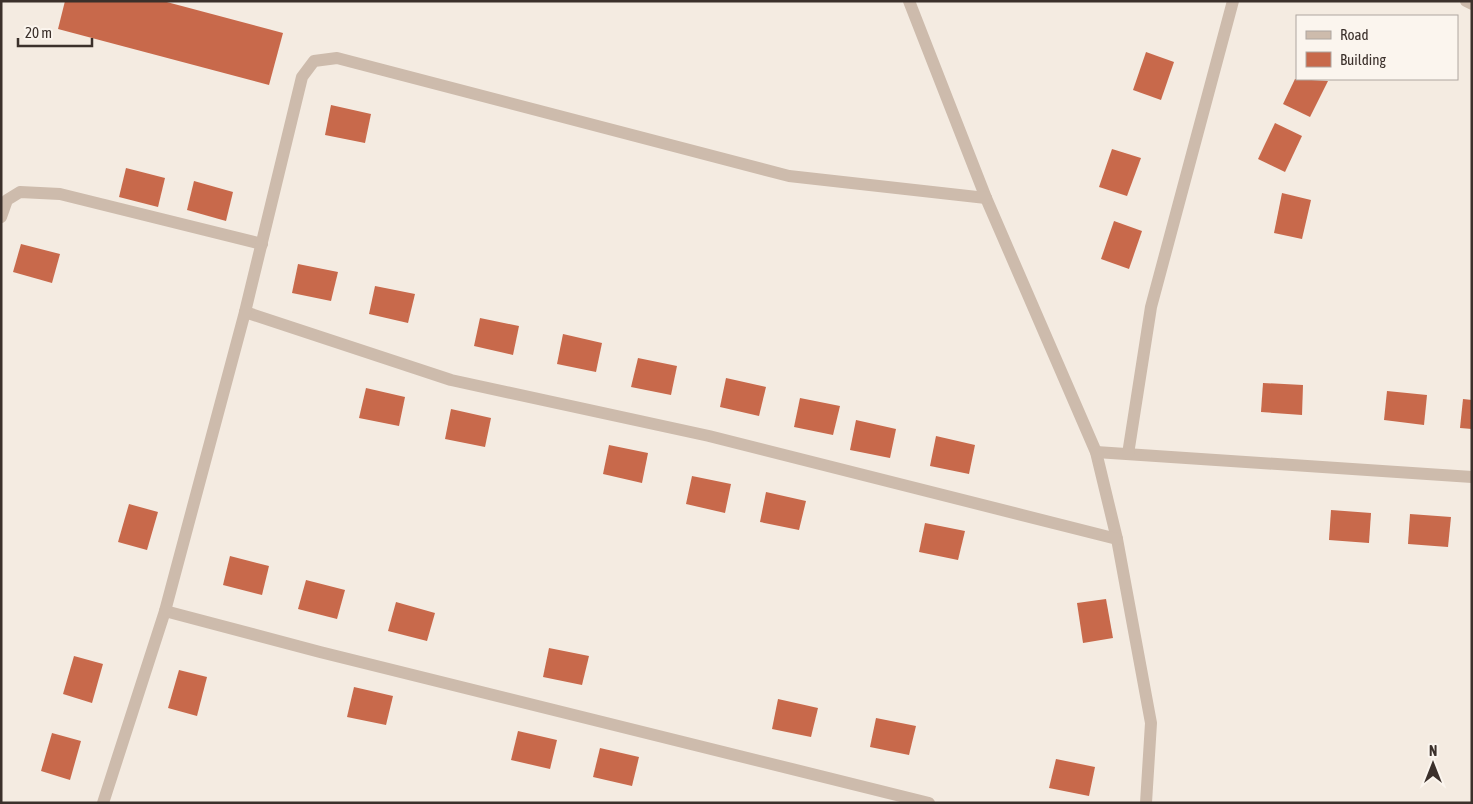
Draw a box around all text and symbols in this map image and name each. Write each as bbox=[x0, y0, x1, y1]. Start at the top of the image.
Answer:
scale bar bbox=[18, 15, 91, 47]
legend bbox=[1296, 15, 1458, 80]
text: 20 m bbox=[25, 24, 52, 41]
text: Road bbox=[1340, 26, 1369, 43]
text: Building bbox=[1340, 51, 1386, 68]
north arrow bbox=[1408, 739, 1458, 789]
text: N bbox=[1429, 743, 1437, 759]

